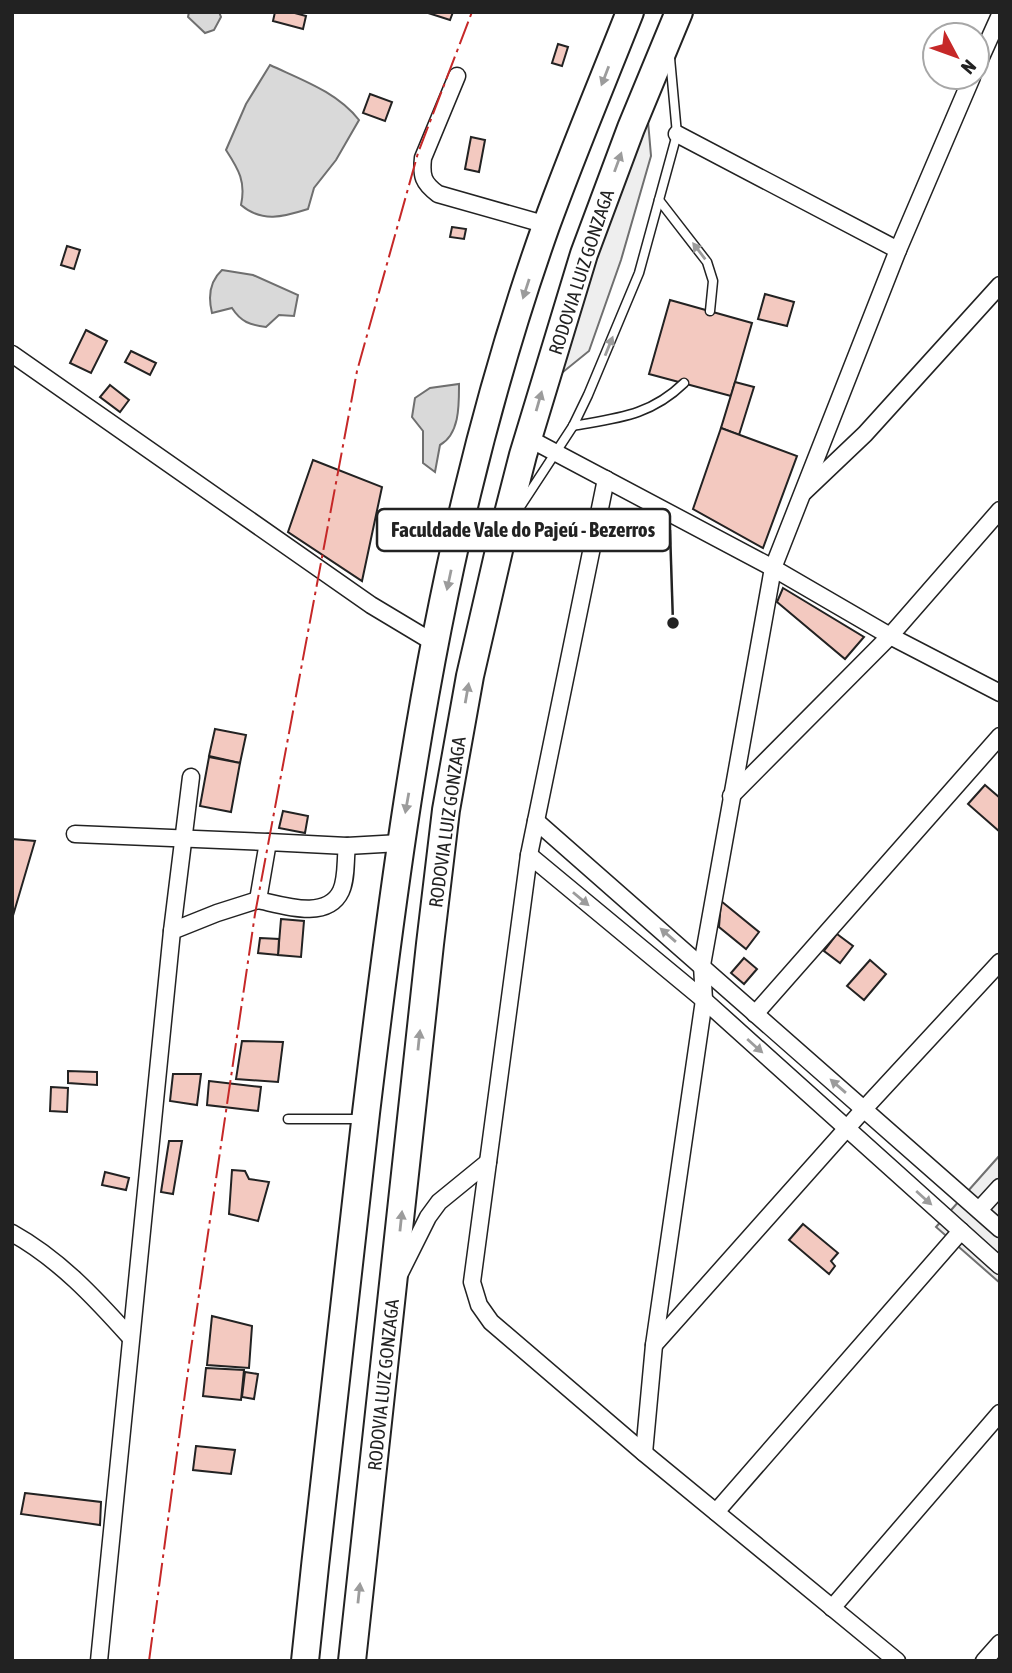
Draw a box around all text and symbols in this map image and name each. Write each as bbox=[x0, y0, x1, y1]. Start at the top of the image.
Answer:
north arrow bbox=[921, 21, 991, 91]
text: N bbox=[957, 56, 981, 79]
one-way arrow bbox=[599, 65, 610, 86]
one-way arrow bbox=[613, 151, 624, 172]
street label: RODOVIA LUIZ GONZAGA bbox=[544, 186, 618, 357]
one-way arrow bbox=[691, 242, 706, 260]
one-way arrow bbox=[520, 279, 531, 300]
one-way arrow bbox=[603, 335, 614, 356]
one-way arrow bbox=[534, 390, 544, 411]
callout: Faculdade Vale do Pajeú - Bezerros bbox=[377, 509, 670, 551]
text: Faculdade Vale do Pajeú - Bezerros bbox=[391, 517, 656, 541]
one-way arrow bbox=[444, 569, 455, 591]
one-way arrow bbox=[462, 682, 473, 704]
street label: RODOVIA LUIZ GONZAGA bbox=[424, 735, 470, 909]
one-way arrow bbox=[401, 792, 412, 814]
one-way arrow bbox=[573, 891, 590, 906]
one-way arrow bbox=[659, 927, 677, 943]
one-way arrow bbox=[414, 1028, 425, 1050]
one-way arrow bbox=[746, 1038, 764, 1054]
one-way arrow bbox=[829, 1078, 847, 1094]
one-way arrow bbox=[915, 1190, 933, 1206]
one-way arrow bbox=[395, 1209, 406, 1231]
street label: RODOVIA LUIZ GONZAGA bbox=[363, 1298, 403, 1472]
one-way arrow bbox=[354, 1582, 365, 1604]

